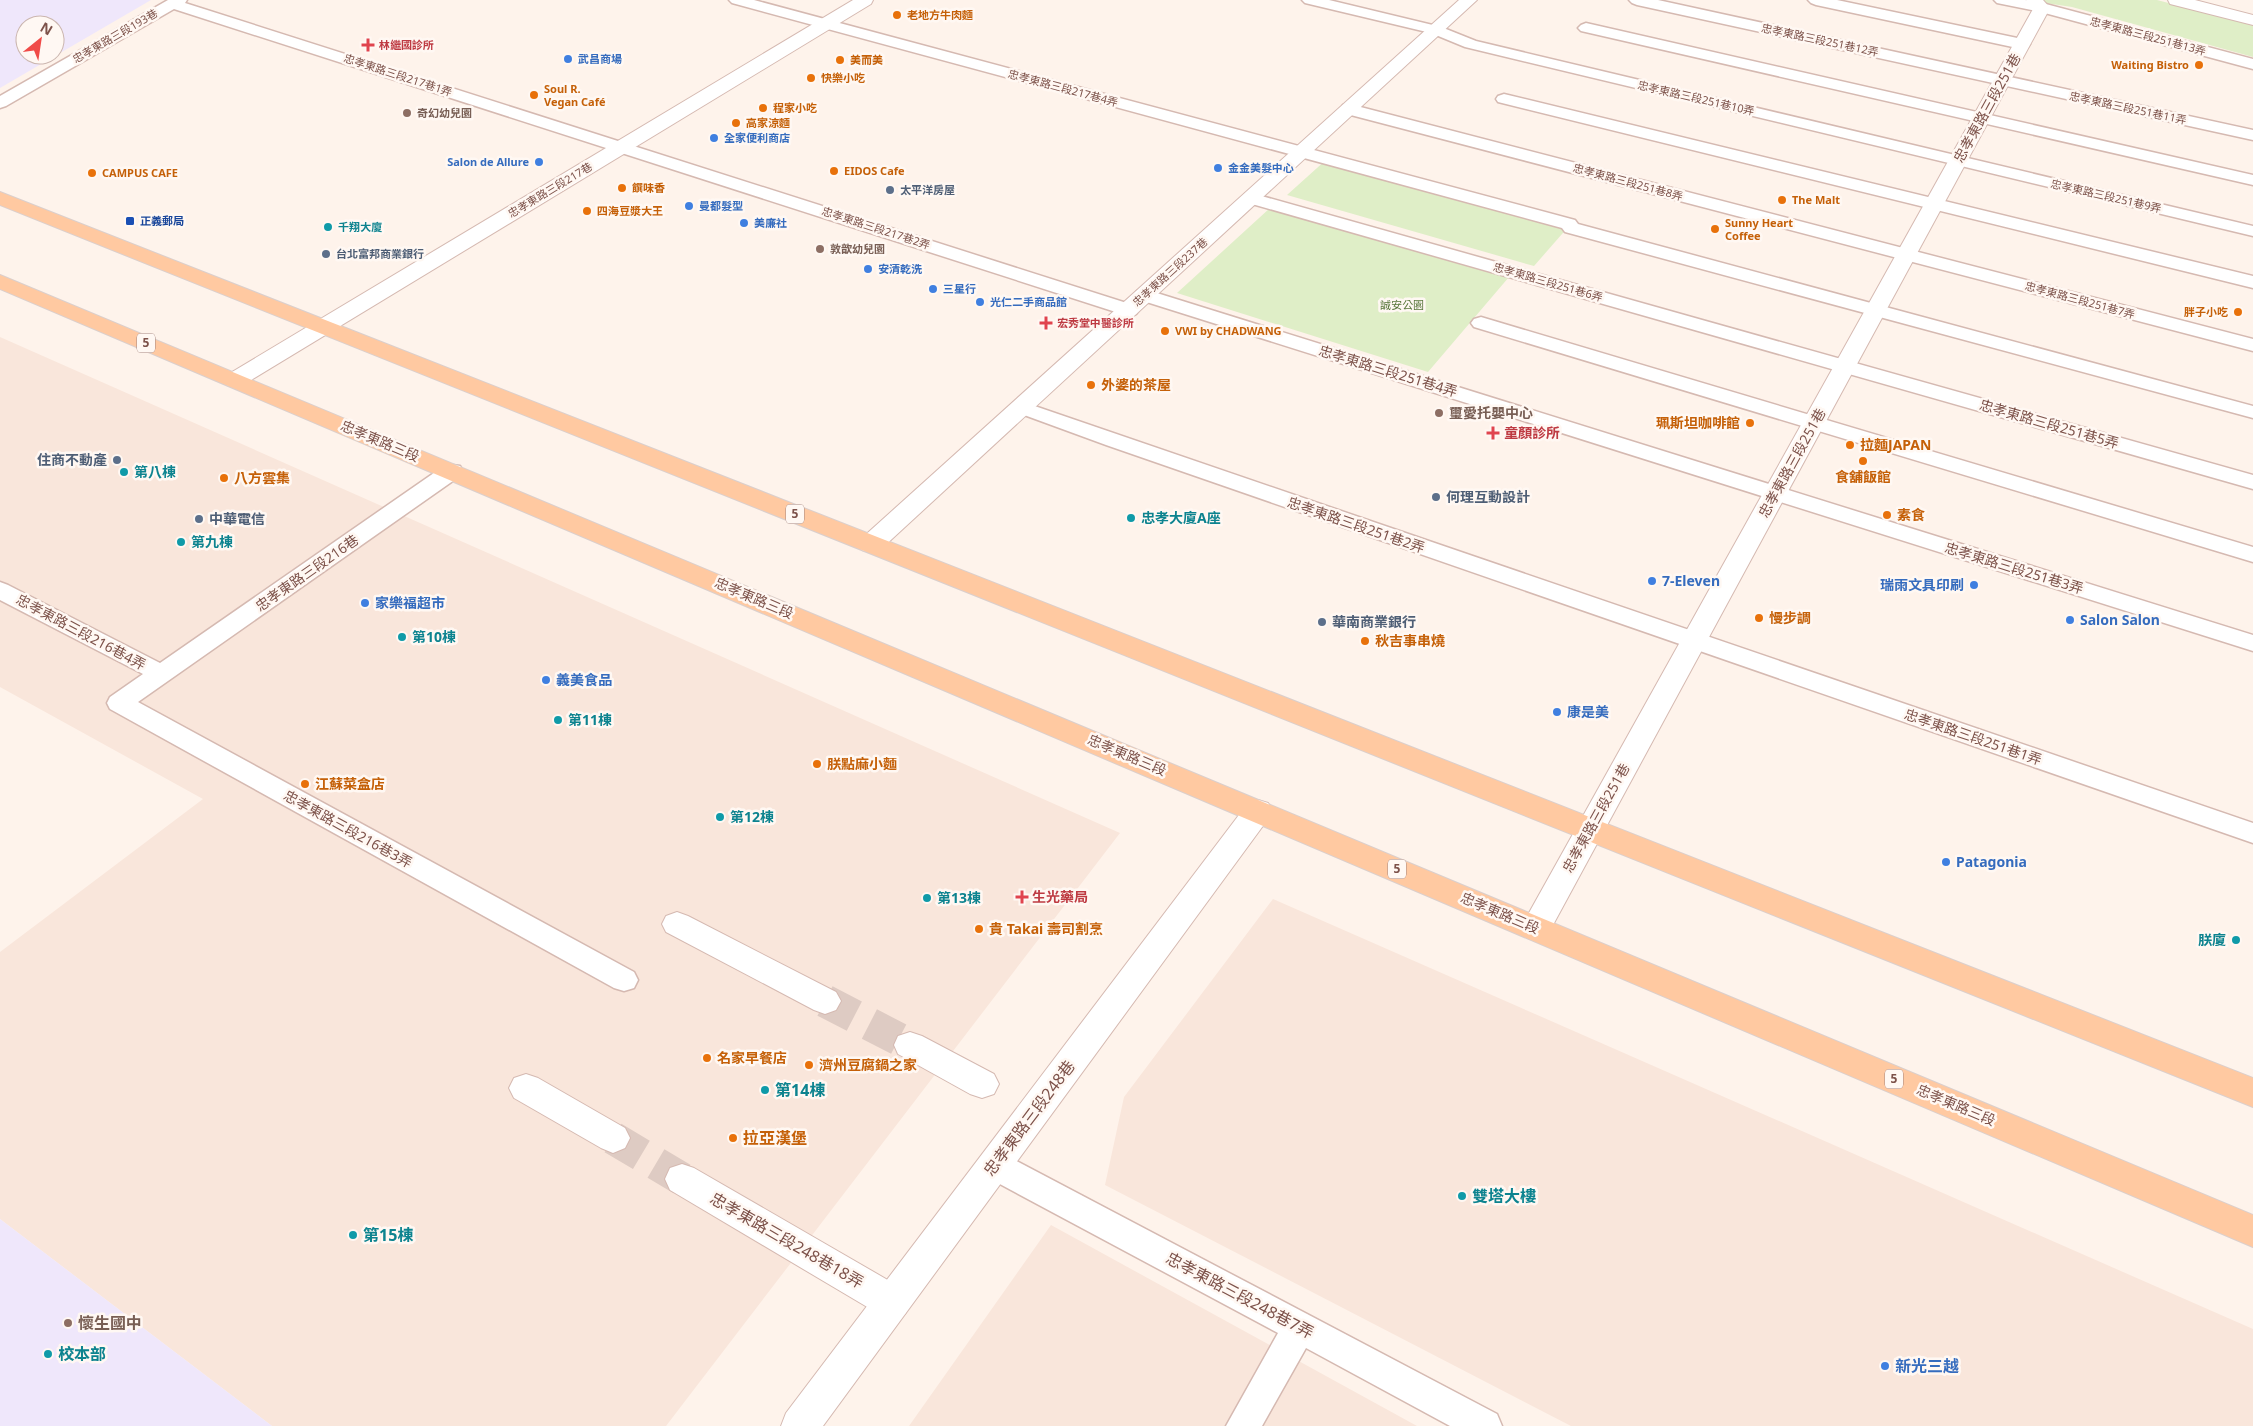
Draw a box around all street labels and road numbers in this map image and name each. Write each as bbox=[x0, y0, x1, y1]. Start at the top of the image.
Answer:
street label: 忠孝東路三段193巷 bbox=[69, 5, 160, 66]
street label: 忠孝東路三段251巷13弄 bbox=[2088, 13, 2208, 58]
street label: 忠孝東路三段251巷12弄 bbox=[1760, 20, 1880, 59]
street label: 忠孝東路三段217巷1弄 bbox=[342, 50, 454, 99]
street label: 忠孝東路三段251巷 bbox=[1949, 50, 2024, 166]
street label: 忠孝東路三段217巷4弄 bbox=[1007, 66, 1120, 109]
street label: 忠孝東路三段251巷10弄 bbox=[1636, 77, 1756, 118]
street label: 忠孝東路三段251巷11弄 bbox=[2068, 88, 2188, 127]
street label: 忠孝東路三段217巷 bbox=[505, 158, 595, 221]
street label: 忠孝東路三段251巷8弄 bbox=[1572, 160, 1685, 203]
street label: 忠孝東路三段251巷9弄 bbox=[2049, 175, 2163, 216]
street label: 忠孝東路三段217巷2弄 bbox=[820, 203, 932, 252]
street label: 忠孝東路三段237巷 bbox=[1129, 234, 1210, 309]
street label: 忠孝東路三段251巷6弄 bbox=[1492, 259, 1605, 304]
street label: 忠孝東路三段251巷7弄 bbox=[2024, 278, 2137, 321]
road number: 5 bbox=[137, 333, 155, 352]
street label: 忠孝東路三段251巷4弄 bbox=[1316, 340, 1460, 401]
street label: 忠孝東路三段251巷5弄 bbox=[1977, 395, 2121, 453]
street label: 忠孝東路三段251巷 bbox=[1754, 405, 1829, 521]
street label: 忠孝東路三段 bbox=[338, 415, 423, 466]
street label: 忠孝東路三段251巷2弄 bbox=[1285, 492, 1427, 557]
road number: 5 bbox=[786, 504, 804, 524]
street label: 忠孝東路三段216巷 bbox=[251, 530, 362, 615]
street label: 忠孝東路三段251巷3弄 bbox=[1942, 537, 2086, 598]
street label: 忠孝東路三段 bbox=[712, 572, 797, 623]
street label: 忠孝東路三段216巷4弄 bbox=[13, 589, 149, 674]
street label: 忠孝東路三段251巷1弄 bbox=[1902, 704, 2044, 769]
street label: 忠孝東路三段 bbox=[1085, 729, 1170, 780]
street label: 忠孝東路三段251巷 bbox=[1558, 760, 1633, 876]
street label: 忠孝東路三段216巷3弄 bbox=[281, 785, 416, 872]
road number: 5 bbox=[1388, 860, 1406, 879]
street label: 忠孝東路三段 bbox=[1458, 887, 1543, 938]
street label: 忠孝東路三段248巷 bbox=[978, 1056, 1080, 1180]
road number: 5 bbox=[1885, 1070, 1903, 1088]
street label: 忠孝東路三段 bbox=[1914, 1079, 1999, 1130]
street label: 忠孝東路三段248巷18弄 bbox=[706, 1187, 868, 1293]
street label: 忠孝東路三段248巷7弄 bbox=[1162, 1247, 1318, 1343]

